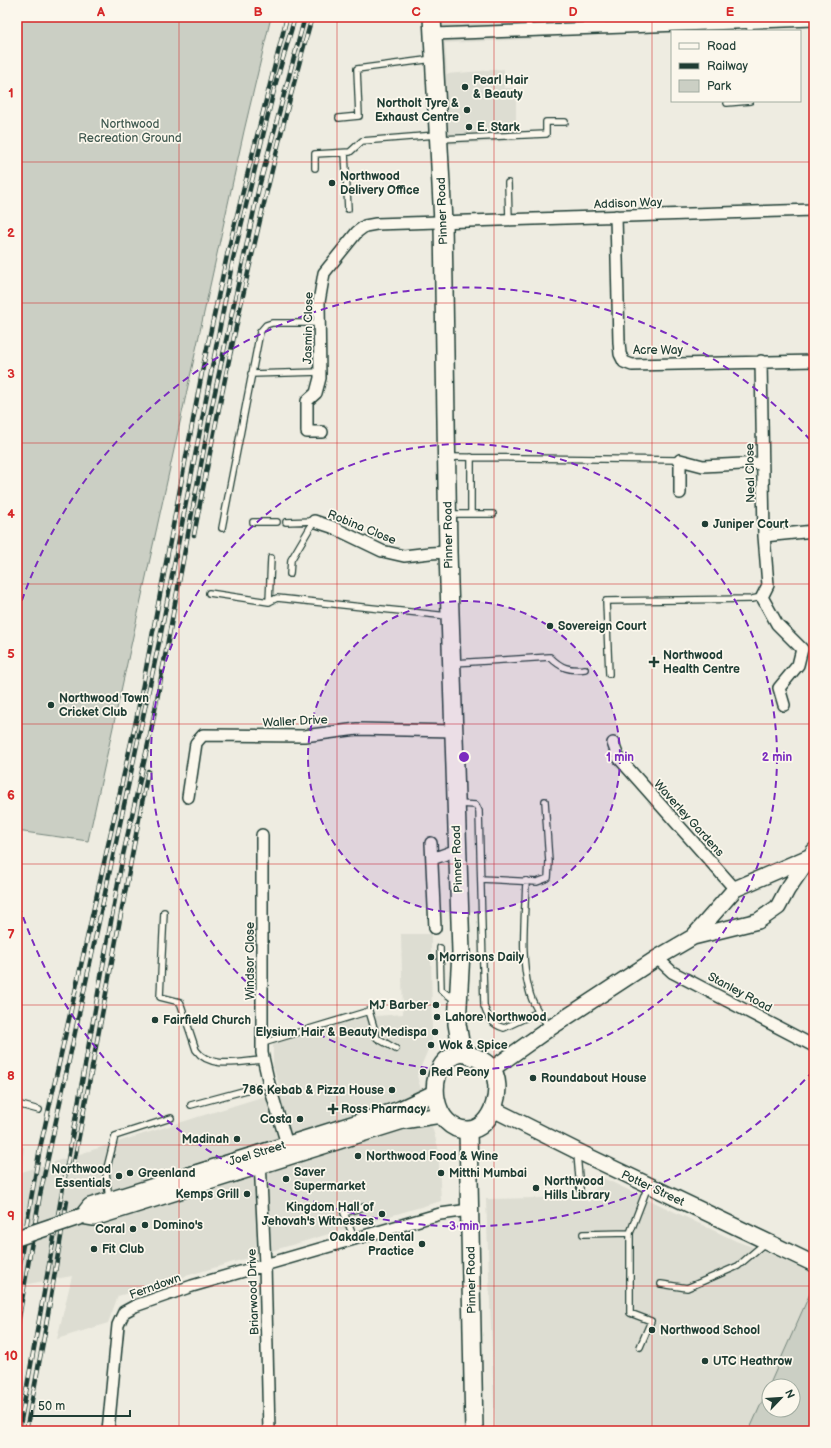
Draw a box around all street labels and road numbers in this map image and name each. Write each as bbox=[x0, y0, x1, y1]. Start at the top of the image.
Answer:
street label: Pinner Road bbox=[434, 177, 451, 245]
street label: Addison Way bbox=[594, 195, 663, 212]
street label: Jasmin Close bbox=[300, 292, 317, 364]
street label: Acre Way bbox=[633, 343, 684, 358]
street label: Neal Close bbox=[742, 443, 759, 503]
street label: Pinner Road bbox=[440, 501, 457, 569]
street label: Robina Close bbox=[325, 507, 398, 548]
street label: Waller Drive bbox=[262, 712, 328, 731]
street label: Waverley Gardens bbox=[650, 777, 727, 860]
street label: Pinner Road bbox=[449, 825, 466, 893]
street label: Windsor Close bbox=[243, 922, 258, 1000]
street label: Stanley Road bbox=[705, 969, 775, 1016]
street label: Joel Street bbox=[227, 1138, 288, 1169]
street label: Potter Street bbox=[619, 1167, 687, 1210]
street label: Pinner Road bbox=[463, 1246, 480, 1314]
street label: Briarwood Drive bbox=[244, 1249, 263, 1335]
street label: Ferndown bbox=[127, 1270, 183, 1303]

